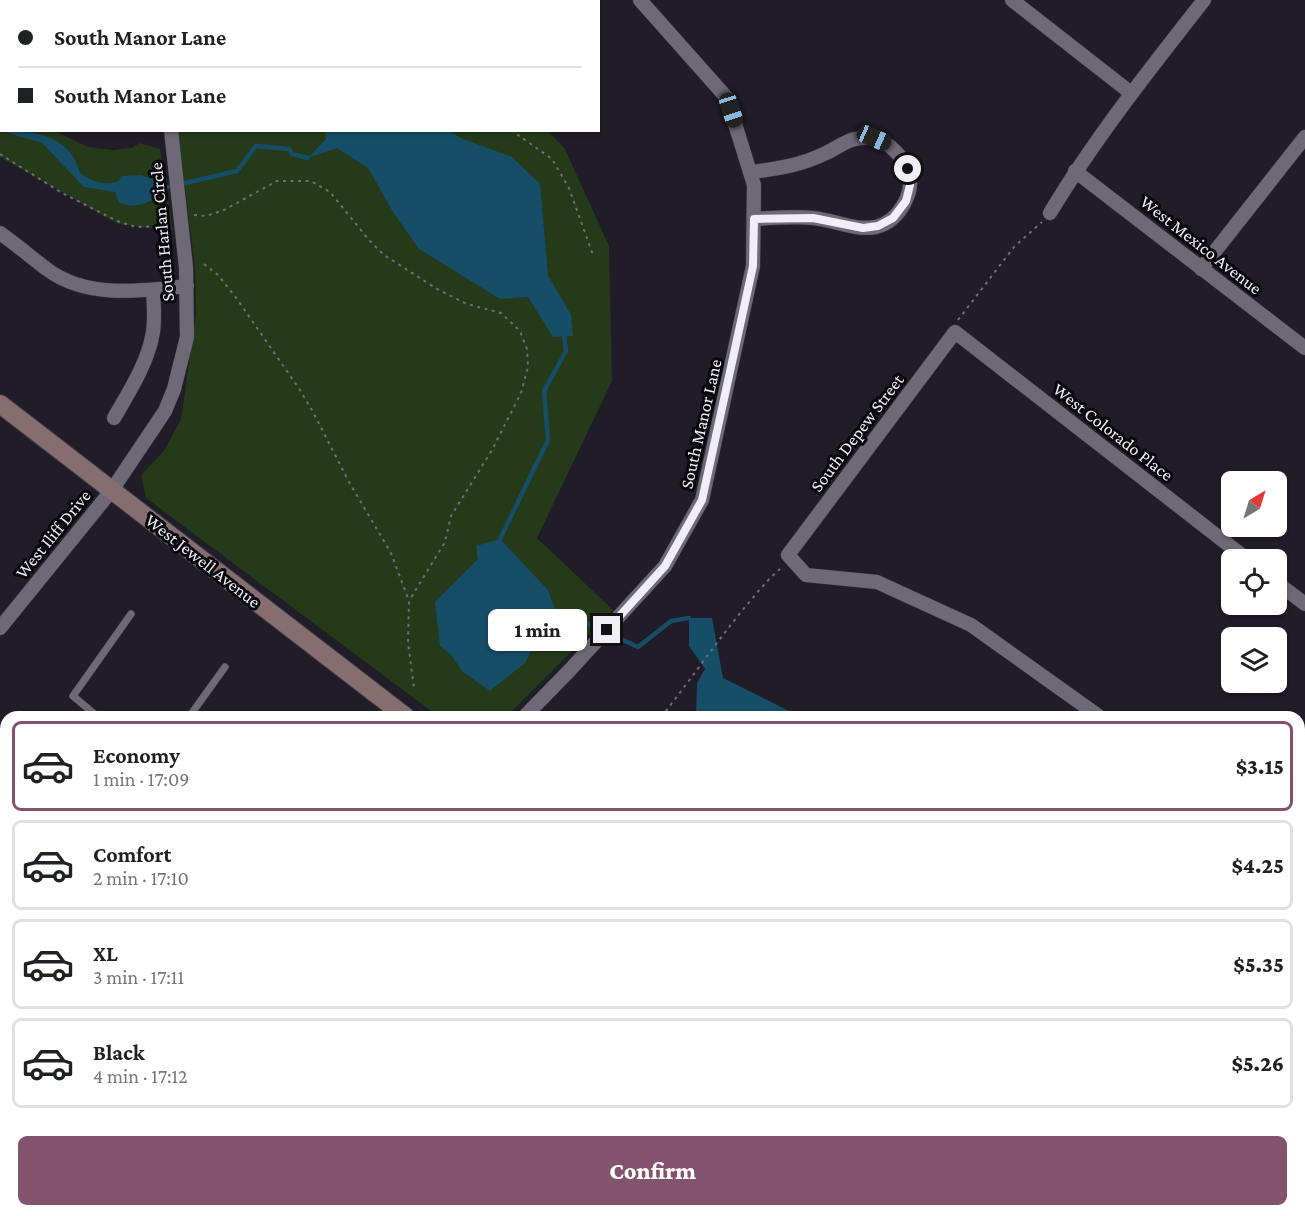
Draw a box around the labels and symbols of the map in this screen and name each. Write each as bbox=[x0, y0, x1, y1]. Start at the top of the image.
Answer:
car bbox=[717, 90, 745, 130]
car bbox=[854, 122, 894, 154]
route start bbox=[894, 155, 921, 182]
street label: South Harlan Circle bbox=[146, 161, 178, 302]
street label: West Mexico Avenue bbox=[1136, 191, 1266, 299]
street label: South Manor Lane bbox=[676, 357, 726, 491]
street label: South Depew Street bbox=[806, 369, 908, 496]
street label: West Colorado Place bbox=[1049, 379, 1177, 485]
north arrow bbox=[1221, 471, 1287, 537]
street label: West Iliff Drive bbox=[11, 486, 95, 582]
street label: West Jewell Avenue bbox=[142, 510, 264, 612]
callout: 1 min bbox=[487, 609, 586, 651]
route end bbox=[593, 616, 620, 643]

